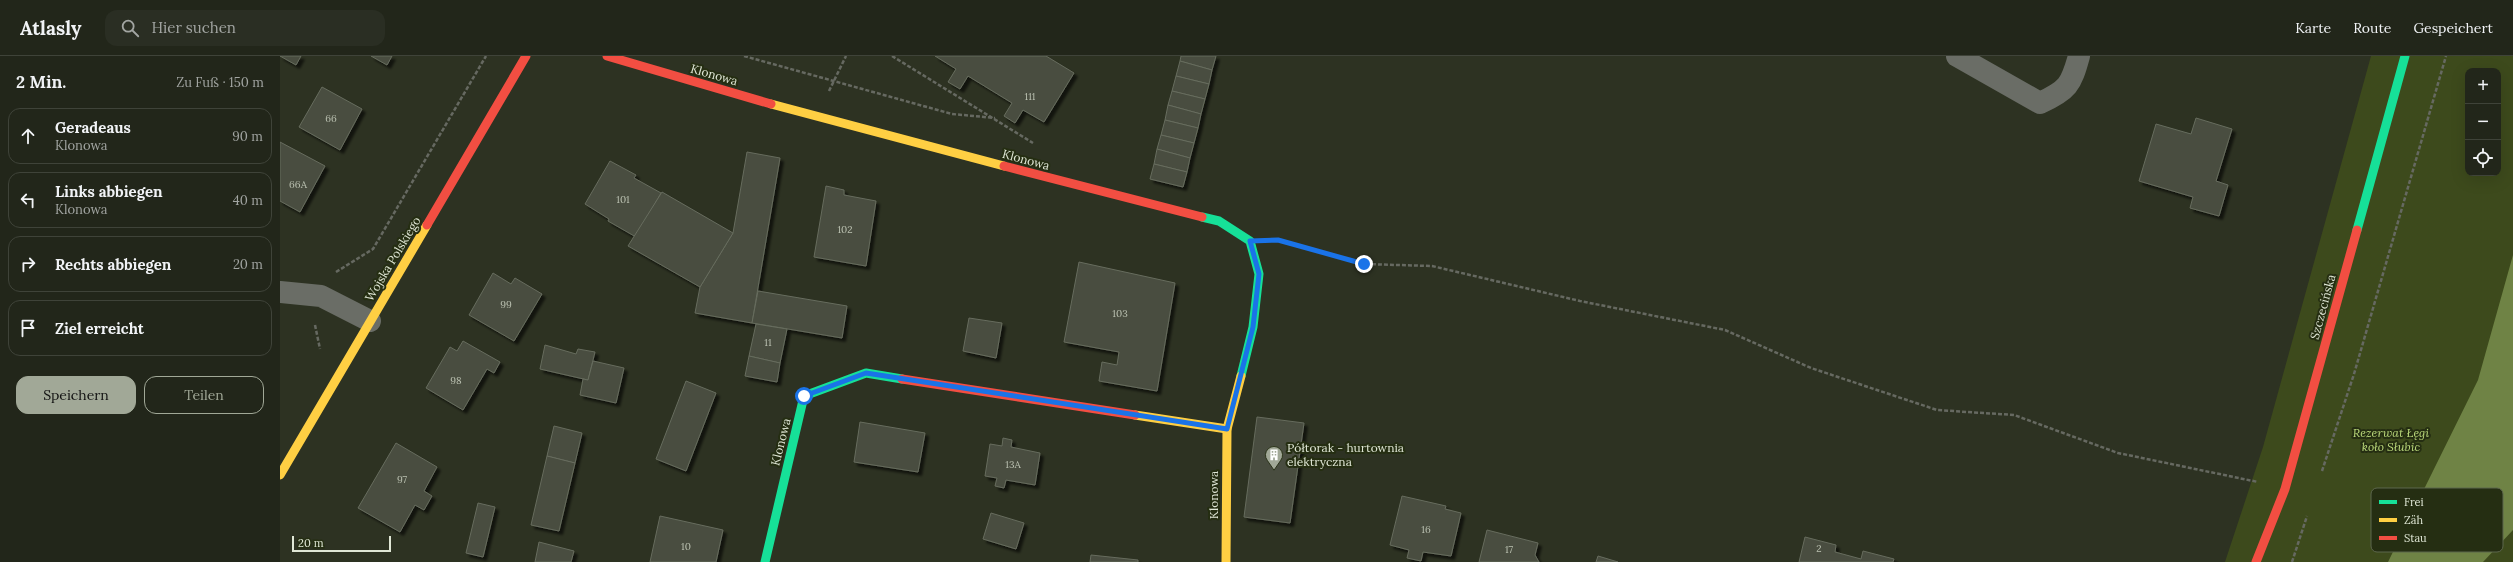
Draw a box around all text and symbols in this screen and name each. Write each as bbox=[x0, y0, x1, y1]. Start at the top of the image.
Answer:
search box bbox=[105, 10, 385, 46]
text: Atlasly bbox=[20, 16, 81, 40]
icon: search bbox=[119, 17, 141, 39]
text: Hier suchen bbox=[151, 18, 236, 37]
text: Karte bbox=[2295, 19, 2331, 37]
text: Route bbox=[2353, 19, 2391, 37]
text: Gespeichert bbox=[2413, 19, 2493, 37]
street label: Klonowa bbox=[689, 61, 739, 88]
map controls bbox=[2465, 68, 2501, 176]
button: + bbox=[2465, 68, 2501, 104]
text: 2 Min. bbox=[16, 71, 66, 93]
text: Zu Fuß · 150 m bbox=[176, 74, 264, 91]
house number: 111 bbox=[1025, 90, 1036, 103]
button: − bbox=[2465, 104, 2501, 140]
house number: 66 bbox=[325, 112, 337, 125]
text: Geradeaus bbox=[55, 118, 131, 137]
icon: ahead bbox=[17, 125, 39, 147]
text: 90 m bbox=[232, 128, 263, 145]
text: Klonowa bbox=[55, 137, 107, 154]
button: locate bbox=[2465, 140, 2501, 176]
street label: Klonowa bbox=[1001, 146, 1051, 173]
house number: 66A bbox=[289, 178, 308, 191]
text: Links abbiegen bbox=[55, 182, 163, 201]
icon: left bbox=[17, 189, 39, 211]
text: 40 m bbox=[233, 192, 263, 209]
house number: 101 bbox=[616, 193, 630, 206]
text: Klonowa bbox=[55, 201, 107, 218]
street label: Wojska Polskiego bbox=[361, 214, 424, 304]
house number: 102 bbox=[837, 223, 853, 236]
icon: right bbox=[17, 253, 39, 275]
text: Rechts abbiegen bbox=[55, 255, 171, 274]
route end bbox=[1355, 255, 1373, 273]
text: 20 m bbox=[233, 256, 263, 273]
street label: Szczecińska bbox=[2307, 273, 2338, 341]
house number: 99 bbox=[500, 298, 512, 311]
house number: 103 bbox=[1112, 307, 1128, 320]
icon: arrive bbox=[17, 317, 39, 339]
text: Ziel erreicht bbox=[55, 319, 144, 338]
house number: 11 bbox=[764, 336, 772, 349]
house number: 98 bbox=[450, 374, 462, 387]
button: Speichern bbox=[16, 376, 136, 414]
button: Teilen bbox=[144, 376, 264, 414]
route start bbox=[795, 387, 813, 405]
street label: Klonowa bbox=[767, 417, 794, 467]
park label: Rezerwat Łęgi koło Słubic bbox=[2353, 425, 2429, 454]
place label: Półtorak - hurtownia elektryczna bbox=[1287, 440, 1404, 469]
building icon: Półtorak - hurtownia elektryczna bbox=[1264, 445, 1284, 470]
house number: 13A bbox=[1005, 458, 1021, 471]
street label: Klonowa bbox=[1206, 471, 1221, 519]
house number: 97 bbox=[397, 473, 407, 486]
legend bbox=[2371, 488, 2503, 552]
text: Frei bbox=[2404, 495, 2424, 509]
text: Zäh bbox=[2404, 513, 2423, 527]
house number: 16 bbox=[1421, 523, 1431, 536]
text: Stau bbox=[2404, 531, 2427, 545]
scale bar bbox=[292, 534, 391, 553]
text: 20 m bbox=[298, 536, 323, 550]
house number: 10 bbox=[681, 540, 691, 553]
house number: 2 bbox=[1816, 542, 1822, 555]
house number: 17 bbox=[1505, 543, 1514, 556]

